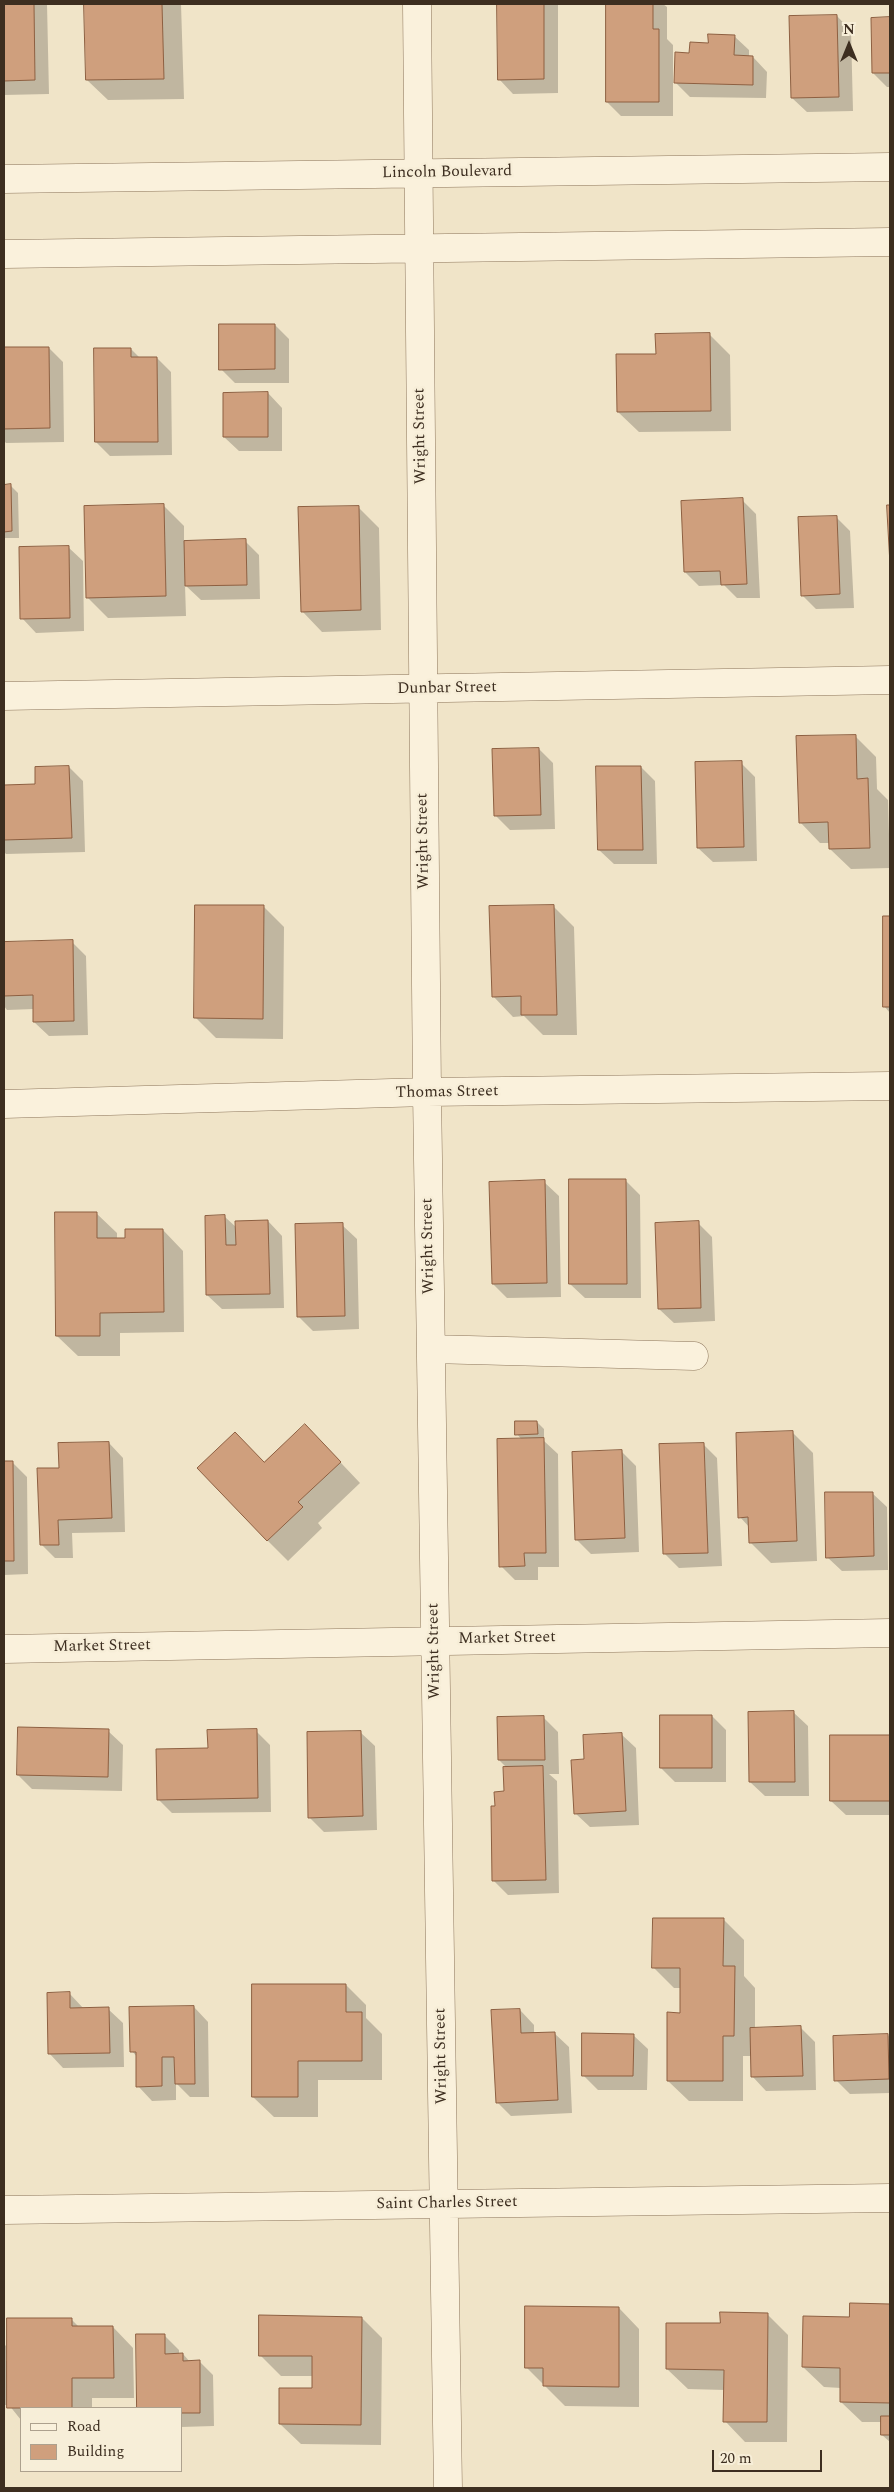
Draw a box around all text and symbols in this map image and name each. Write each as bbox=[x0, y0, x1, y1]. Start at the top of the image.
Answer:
text: N bbox=[843, 19, 855, 40]
north arrow bbox=[824, 20, 874, 70]
street label: Lincoln Boulevard bbox=[382, 162, 512, 184]
street label: Wright Street bbox=[411, 388, 431, 484]
street label: Dunbar Street bbox=[397, 679, 497, 699]
street label: Wright Street bbox=[414, 793, 434, 889]
street label: Thomas Street bbox=[395, 1083, 499, 1103]
street label: Wright Street bbox=[419, 1198, 439, 1294]
street label: Wright Street bbox=[425, 1603, 445, 1699]
street label: Market Street bbox=[458, 1629, 556, 1649]
street label: Market Street bbox=[53, 1637, 151, 1657]
street label: Wright Street bbox=[432, 2008, 452, 2104]
street label: Saint Charles Street bbox=[376, 2193, 518, 2215]
legend bbox=[20, 2407, 182, 2472]
text: Road bbox=[67, 2415, 101, 2438]
text: Building bbox=[67, 2440, 124, 2463]
scale bar bbox=[714, 2440, 824, 2472]
text: 20 m bbox=[720, 2447, 752, 2470]

